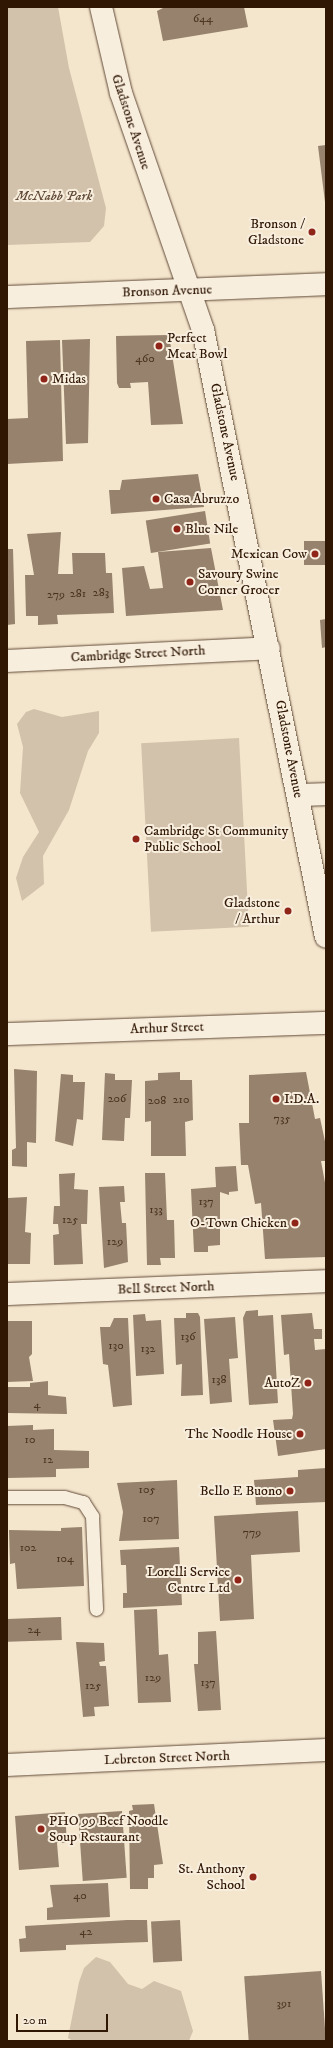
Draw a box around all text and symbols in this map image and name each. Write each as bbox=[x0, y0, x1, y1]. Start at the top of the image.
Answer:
house number: 644 bbox=[193, 12, 213, 26]
street label: Gladstone Avenue bbox=[108, 72, 154, 172]
park label: McNabb Park bbox=[16, 188, 92, 204]
place label: Bronson / Gladstone bbox=[248, 216, 304, 248]
marker: Bronson / Gladstone bbox=[307, 227, 317, 237]
street label: Bronson Avenue bbox=[122, 281, 212, 301]
place label: Perfect Meat Bowl bbox=[167, 330, 227, 362]
marker: Perfect Meat Bowl bbox=[154, 341, 164, 351]
house number: 460 bbox=[135, 352, 155, 366]
place label: Midas bbox=[52, 371, 86, 387]
marker: Midas bbox=[39, 374, 49, 384]
street label: Gladstone Avenue bbox=[206, 382, 244, 482]
place label: Casa Abruzzo bbox=[164, 491, 239, 507]
marker: Casa Abruzzo bbox=[151, 494, 161, 504]
place label: Blue Nile bbox=[185, 521, 238, 537]
marker: Blue Nile bbox=[172, 524, 182, 534]
place label: Mexican Cow bbox=[231, 546, 307, 562]
marker: Mexican Cow bbox=[310, 549, 320, 559]
place label: Savoury Swine Corner Grocer bbox=[198, 566, 279, 598]
marker: Savoury Swine Corner Grocer bbox=[185, 577, 195, 587]
house number: 283 bbox=[93, 586, 109, 600]
house number: 281 bbox=[70, 587, 86, 601]
house number: 279 bbox=[47, 588, 65, 602]
street label: Cambridge Street North bbox=[70, 642, 206, 666]
street label: Gladstone Avenue bbox=[271, 699, 307, 799]
place label: Cambridge St Community Public School bbox=[144, 823, 288, 856]
marker: Cambridge St Community Public School bbox=[131, 834, 141, 844]
place label: Gladstone / Arthur bbox=[224, 895, 280, 928]
marker: Gladstone / Arthur bbox=[283, 906, 293, 916]
street label: Arthur Street bbox=[130, 1018, 204, 1038]
place label: I.D.A. bbox=[284, 1091, 319, 1107]
house number: 206 bbox=[108, 1092, 126, 1106]
house number: 210 bbox=[173, 1093, 189, 1107]
house number: 208 bbox=[148, 1094, 166, 1108]
marker: I.D.A. bbox=[271, 1094, 281, 1104]
house number: 735 bbox=[274, 1112, 290, 1126]
house number: 137 bbox=[198, 1195, 214, 1209]
house number: 133 bbox=[149, 1203, 163, 1217]
house number: 125 bbox=[62, 1213, 78, 1227]
place label: O-Town Chicken bbox=[190, 1215, 287, 1231]
marker: O-Town Chicken bbox=[290, 1218, 300, 1228]
house number: 129 bbox=[107, 1235, 123, 1249]
street label: Bell Street North bbox=[117, 1278, 215, 1298]
house number: 136 bbox=[180, 1330, 196, 1344]
house number: 130 bbox=[108, 1339, 124, 1353]
house number: 132 bbox=[141, 1342, 155, 1356]
house number: 138 bbox=[212, 1373, 226, 1387]
place label: AutoZ bbox=[264, 1375, 300, 1391]
marker: AutoZ bbox=[303, 1378, 313, 1388]
house number: 4 bbox=[34, 1398, 40, 1412]
place label: The Noodle House bbox=[185, 1426, 292, 1442]
marker: The Noodle House bbox=[295, 1429, 305, 1439]
house number: 10 bbox=[25, 1433, 35, 1447]
house number: 12 bbox=[43, 1453, 53, 1467]
house number: 105 bbox=[139, 1483, 155, 1497]
place label: Bello E Buono bbox=[200, 1483, 282, 1499]
marker: Bello E Buono bbox=[285, 1486, 295, 1496]
house number: 107 bbox=[142, 1512, 160, 1526]
house number: 779 bbox=[243, 1526, 261, 1540]
house number: 102 bbox=[20, 1541, 36, 1555]
house number: 104 bbox=[56, 1552, 74, 1566]
place label: Lorelli Service Centre Ltd bbox=[147, 1564, 230, 1596]
marker: Lorelli Service Centre Ltd bbox=[233, 1575, 243, 1585]
house number: 24 bbox=[28, 1623, 40, 1637]
house number: 129 bbox=[145, 1671, 161, 1685]
house number: 137 bbox=[200, 1676, 216, 1690]
house number: 125 bbox=[85, 1679, 101, 1693]
street label: Lebreton Street North bbox=[104, 1747, 230, 1769]
place label: PHO 99 Beef Noodle Soup Restaurant bbox=[49, 1813, 168, 1846]
marker: PHO 99 Beef Noodle Soup Restaurant bbox=[36, 1824, 46, 1834]
place label: St. Anthony School bbox=[178, 1861, 245, 1894]
marker: St. Anthony School bbox=[248, 1872, 258, 1882]
house number: 40 bbox=[73, 1889, 87, 1903]
house number: 42 bbox=[80, 1925, 92, 1939]
house number: 391 bbox=[277, 1997, 291, 2011]
scale bar bbox=[18, 2006, 110, 2032]
text: 20 m bbox=[23, 2013, 47, 2028]

